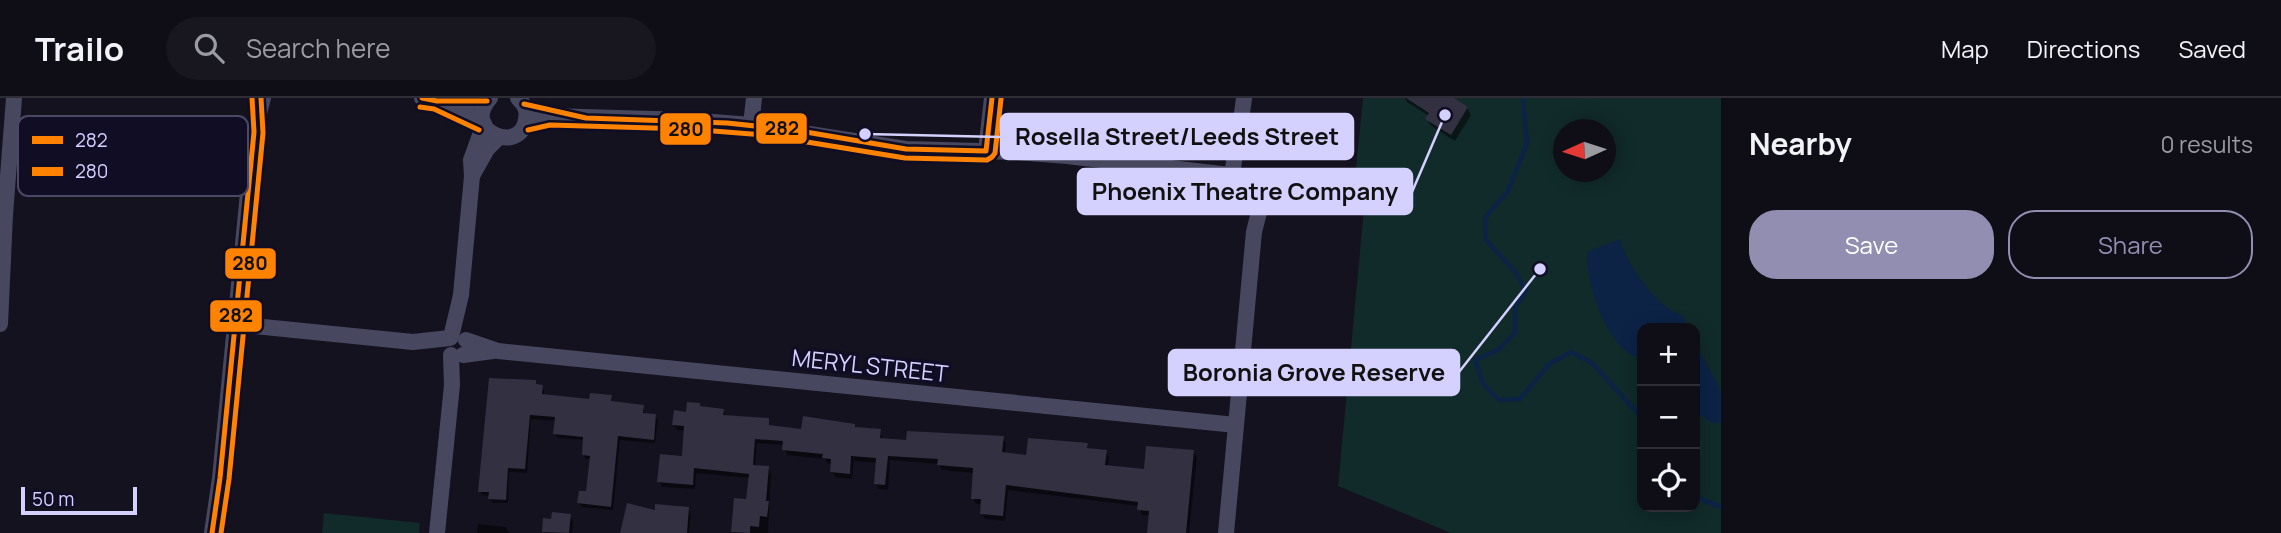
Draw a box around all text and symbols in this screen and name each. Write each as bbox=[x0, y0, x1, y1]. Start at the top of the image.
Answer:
search box bbox=[166, 17, 656, 80]
text: Trailo bbox=[35, 26, 124, 71]
icon: search bbox=[190, 29, 228, 67]
text: Search here bbox=[246, 30, 391, 66]
text: Map bbox=[1941, 32, 1989, 65]
text: Directions bbox=[2027, 32, 2140, 65]
text: Saved bbox=[2178, 32, 2246, 65]
line badge: 280 bbox=[659, 112, 712, 146]
line badge: 282 bbox=[755, 112, 808, 145]
callout: Rosella Street/Leeds Street bbox=[1001, 114, 1353, 159]
text: 282 bbox=[765, 115, 799, 141]
legend bbox=[18, 116, 248, 196]
text: 280 bbox=[668, 116, 704, 142]
text: Rosella Street/Leeds Street bbox=[1015, 119, 1339, 152]
north arrow bbox=[1553, 119, 1616, 182]
text: Nearby bbox=[1749, 123, 1852, 164]
text: 282 bbox=[75, 127, 108, 153]
text: 0 results bbox=[2160, 128, 2253, 160]
text: 280 bbox=[75, 158, 108, 184]
callout: Phoenix Theatre Company bbox=[1078, 169, 1412, 214]
text: Phoenix Theatre Company bbox=[1092, 174, 1399, 207]
button: Save bbox=[1749, 210, 1994, 279]
button: Share bbox=[2008, 210, 2253, 279]
line badge: 280 bbox=[224, 247, 277, 280]
text: 280 bbox=[232, 250, 268, 276]
line badge: 282 bbox=[209, 299, 263, 333]
text: 282 bbox=[219, 302, 253, 328]
map controls bbox=[1637, 323, 1700, 512]
button: + bbox=[1637, 323, 1700, 386]
street label: MERYL STREET bbox=[790, 341, 950, 389]
callout: Boronia Grove Reserve bbox=[1169, 350, 1459, 395]
text: Boronia Grove Reserve bbox=[1183, 355, 1445, 388]
button: − bbox=[1637, 386, 1700, 449]
button: locate bbox=[1637, 449, 1700, 512]
scale bar bbox=[21, 484, 136, 516]
text: 50 m bbox=[32, 486, 74, 512]

